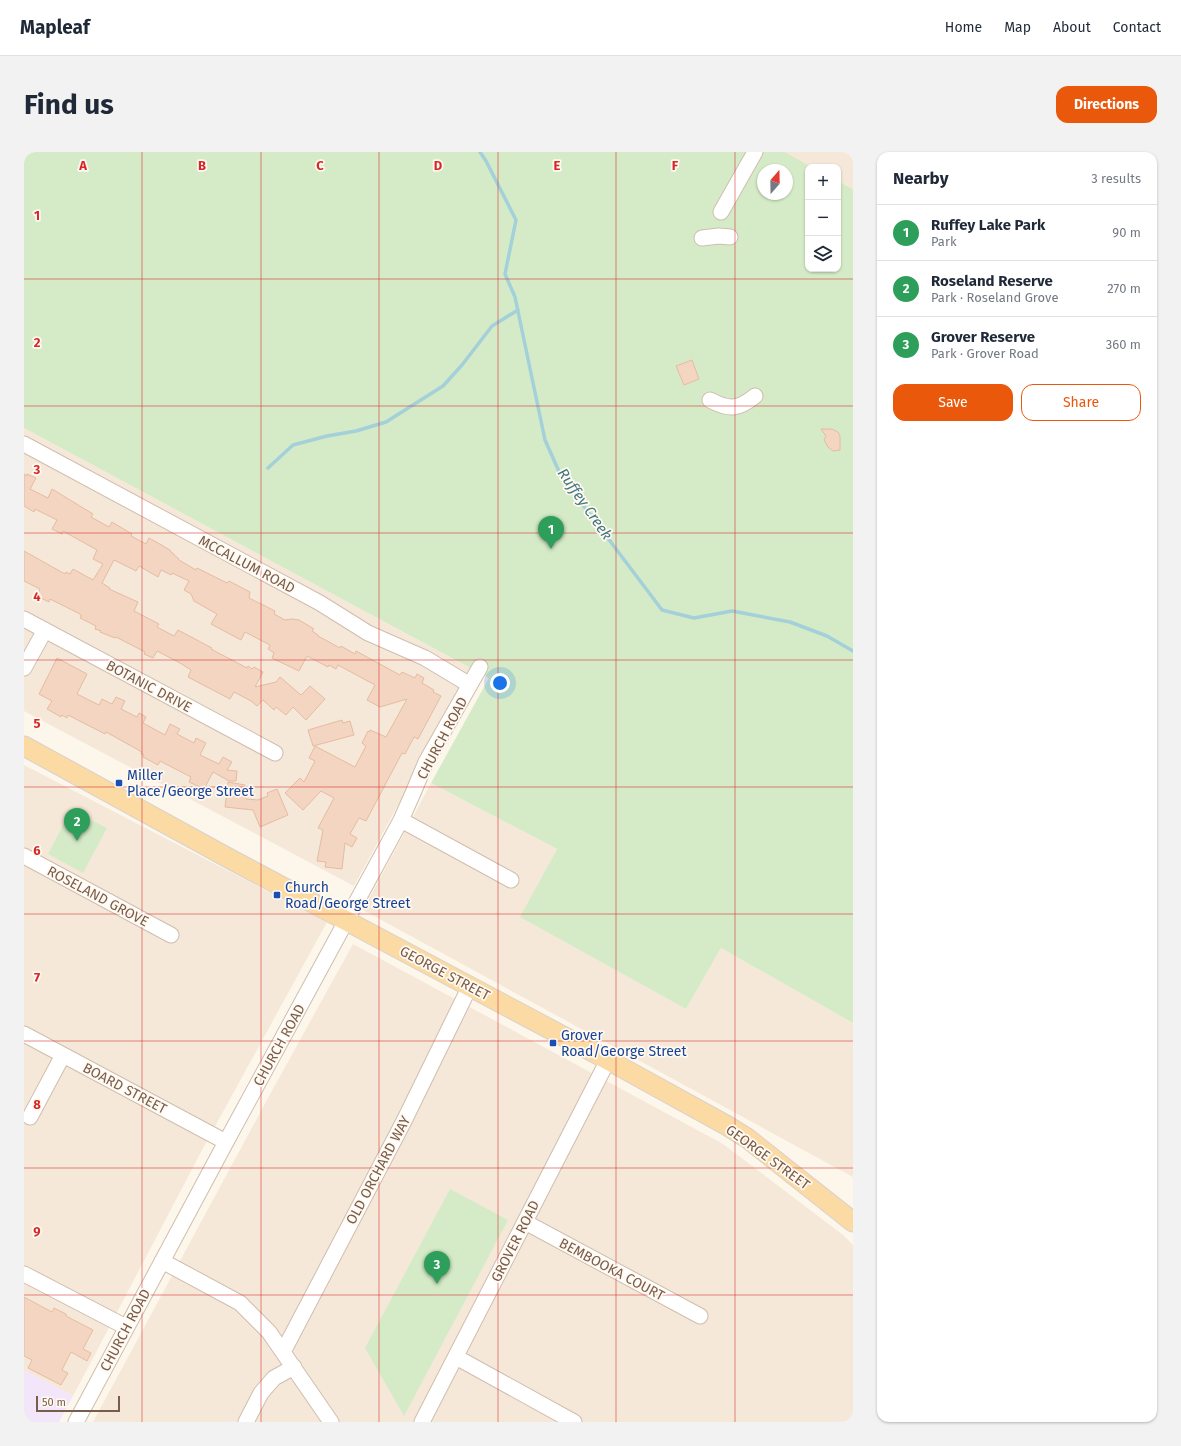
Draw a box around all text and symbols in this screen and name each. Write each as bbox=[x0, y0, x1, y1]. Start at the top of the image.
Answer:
text: Mapleaf bbox=[20, 16, 90, 39]
text: Home bbox=[945, 19, 982, 36]
text: Map bbox=[1004, 19, 1031, 36]
text: About bbox=[1053, 19, 1091, 36]
text: Contact bbox=[1113, 19, 1161, 36]
button: Directions bbox=[1056, 86, 1157, 123]
text: Find us bbox=[24, 88, 114, 121]
text: A bbox=[78, 158, 87, 173]
text: B bbox=[198, 158, 206, 173]
text: C bbox=[316, 158, 324, 173]
text: D bbox=[434, 158, 443, 173]
text: E bbox=[554, 158, 561, 173]
text: F bbox=[672, 158, 679, 173]
north arrow bbox=[757, 164, 793, 200]
map controls bbox=[805, 164, 841, 272]
button: + bbox=[805, 164, 841, 200]
text: Nearby bbox=[893, 168, 948, 189]
text: 3 results bbox=[1091, 171, 1141, 186]
button: − bbox=[805, 200, 841, 236]
text: 1 bbox=[34, 208, 40, 223]
text: Ruffey Lake Park bbox=[931, 216, 1045, 234]
text: 1 bbox=[903, 225, 909, 240]
text: 90 m bbox=[1112, 225, 1141, 240]
text: Park bbox=[931, 234, 957, 249]
button: layers bbox=[805, 236, 841, 272]
text: Roseland Reserve bbox=[931, 272, 1053, 290]
text: 2 bbox=[903, 281, 909, 296]
text: 270 m bbox=[1107, 281, 1141, 296]
text: Park · Roseland Grove bbox=[931, 290, 1058, 305]
text: Grover Reserve bbox=[931, 328, 1035, 346]
text: 2 bbox=[34, 335, 41, 350]
text: 3 bbox=[903, 337, 909, 352]
text: 360 m bbox=[1106, 337, 1141, 352]
text: Park · Grover Road bbox=[931, 346, 1039, 361]
button: Save bbox=[893, 384, 1013, 421]
button: Share bbox=[1021, 384, 1141, 421]
text: 3 bbox=[33, 462, 41, 477]
water label: Ruffey Creek bbox=[554, 465, 616, 543]
pin: 1 bbox=[538, 516, 564, 549]
street label: MCCALLUM ROAD bbox=[196, 532, 298, 597]
text: 4 bbox=[33, 589, 41, 604]
street label: BOTANIC DRIVE bbox=[103, 657, 194, 716]
your location bbox=[490, 673, 510, 693]
street label: CHURCH ROAD bbox=[414, 694, 471, 782]
text: 5 bbox=[34, 716, 41, 731]
place label: Miller Place/George Street bbox=[127, 767, 255, 800]
marker: Miller Place/George Street bbox=[114, 778, 124, 788]
pin: 2 bbox=[64, 808, 90, 841]
text: 6 bbox=[33, 843, 41, 858]
street label: ROSELAND GROVE bbox=[44, 863, 151, 930]
place label: Church Road/George Street bbox=[285, 879, 411, 912]
marker: Church Road/George Street bbox=[272, 890, 282, 900]
street label: GEORGE STREET bbox=[397, 943, 493, 1005]
text: 7 bbox=[34, 970, 40, 985]
street label: CHURCH ROAD bbox=[250, 1001, 309, 1089]
place label: Grover Road/George Street bbox=[561, 1027, 687, 1060]
marker: Grover Road/George Street bbox=[548, 1038, 558, 1048]
street label: BOARD STREET bbox=[80, 1059, 170, 1118]
text: 8 bbox=[33, 1097, 41, 1112]
street label: OLD ORCHARD WAY bbox=[343, 1113, 414, 1227]
street label: GEORGE STREET bbox=[722, 1121, 814, 1194]
street label: GROVER ROAD bbox=[488, 1198, 543, 1285]
text: 9 bbox=[33, 1224, 41, 1239]
street label: BEMBOOKA COURT bbox=[556, 1235, 668, 1305]
pin: 3 bbox=[424, 1251, 450, 1284]
street label: CHURCH ROAD bbox=[97, 1286, 154, 1374]
scale bar bbox=[36, 1394, 120, 1413]
text: 50 m bbox=[42, 1396, 66, 1409]

